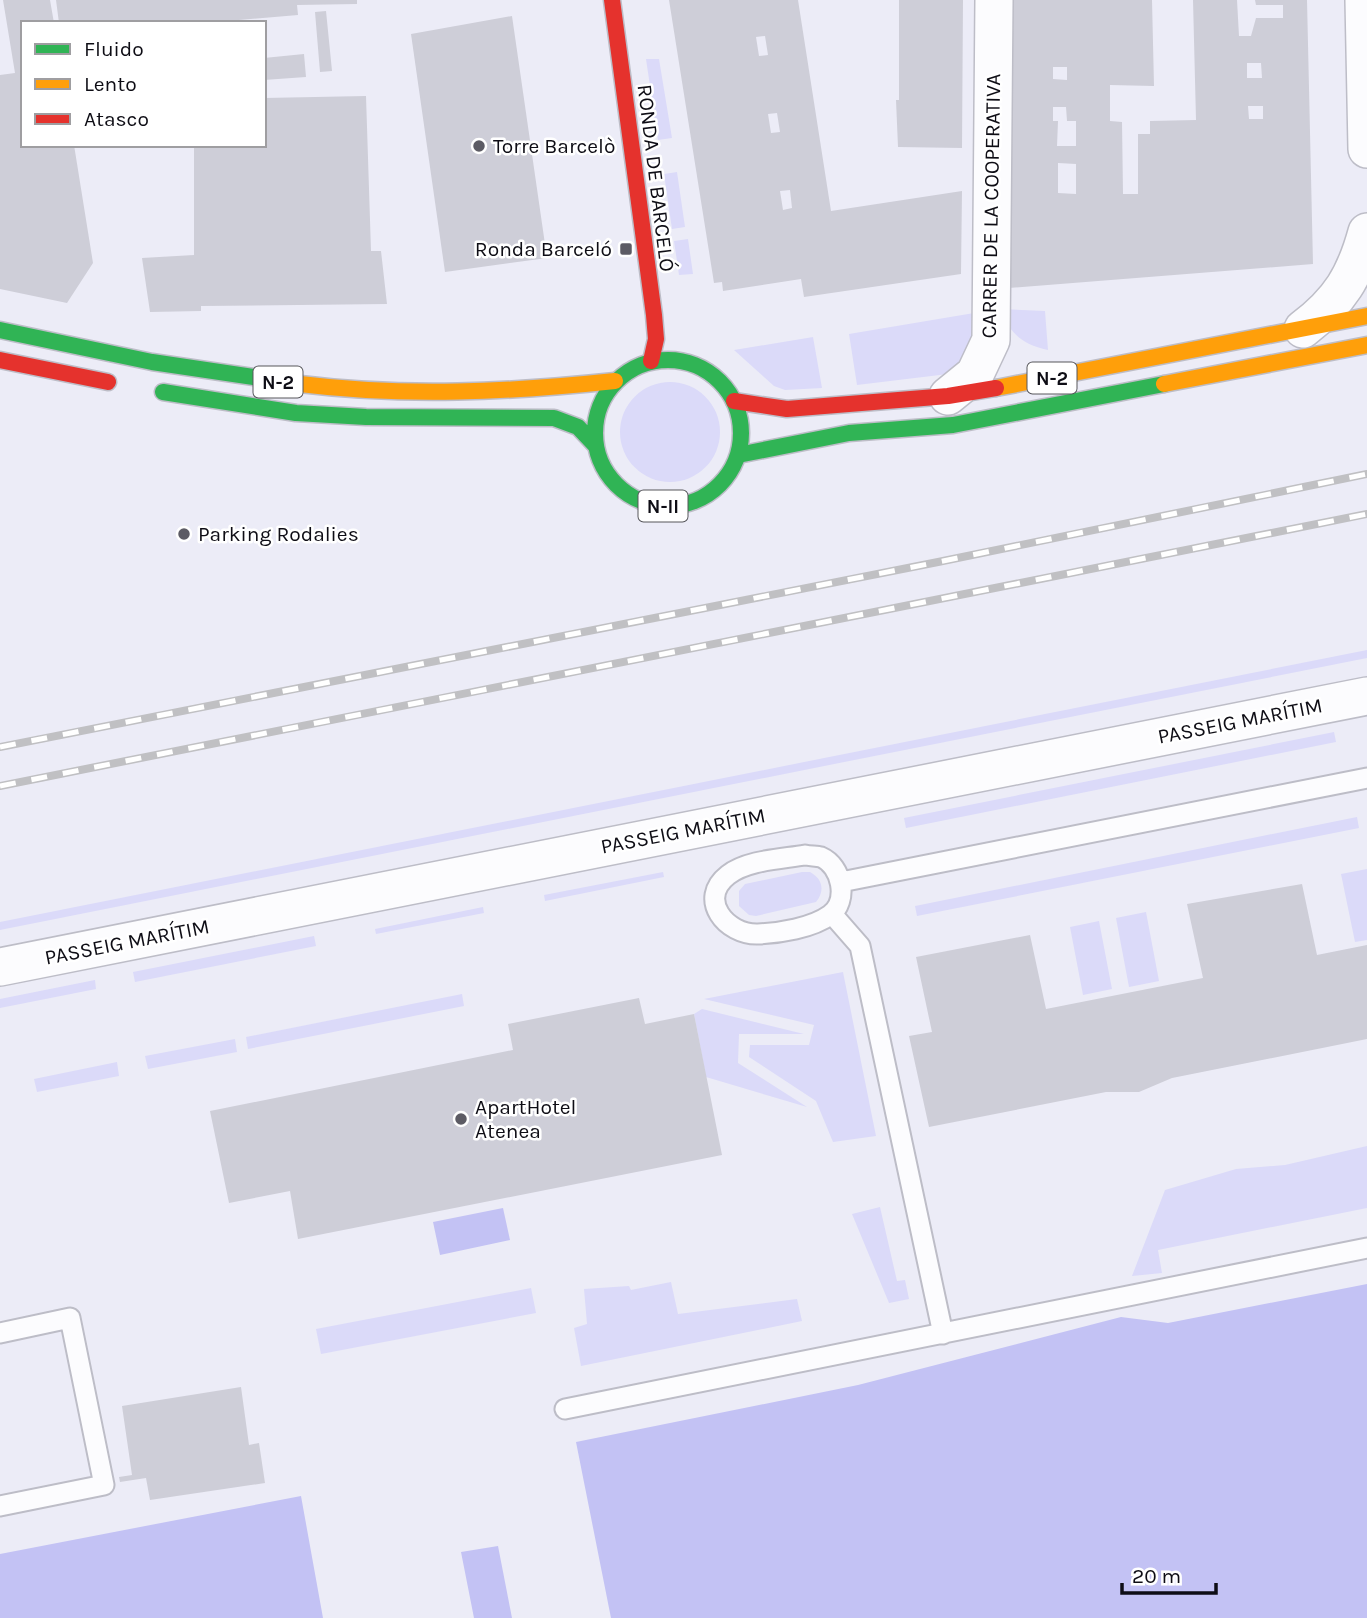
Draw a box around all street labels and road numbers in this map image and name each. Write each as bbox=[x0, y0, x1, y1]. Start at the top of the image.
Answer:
street label: CARRER DE LA COOPERATIVA bbox=[977, 73, 1005, 339]
street label: RONDA DE BARCELÓ bbox=[633, 83, 679, 273]
road number: N-2 bbox=[1028, 362, 1076, 394]
road number: N-2 bbox=[254, 366, 302, 398]
road number: N-II bbox=[638, 491, 688, 522]
street label: PASSEIG MARÍTIM bbox=[1156, 693, 1324, 749]
street label: PASSEIG MARÍTIM bbox=[599, 803, 767, 859]
street label: PASSEIG MARÍTIM bbox=[43, 914, 211, 970]

